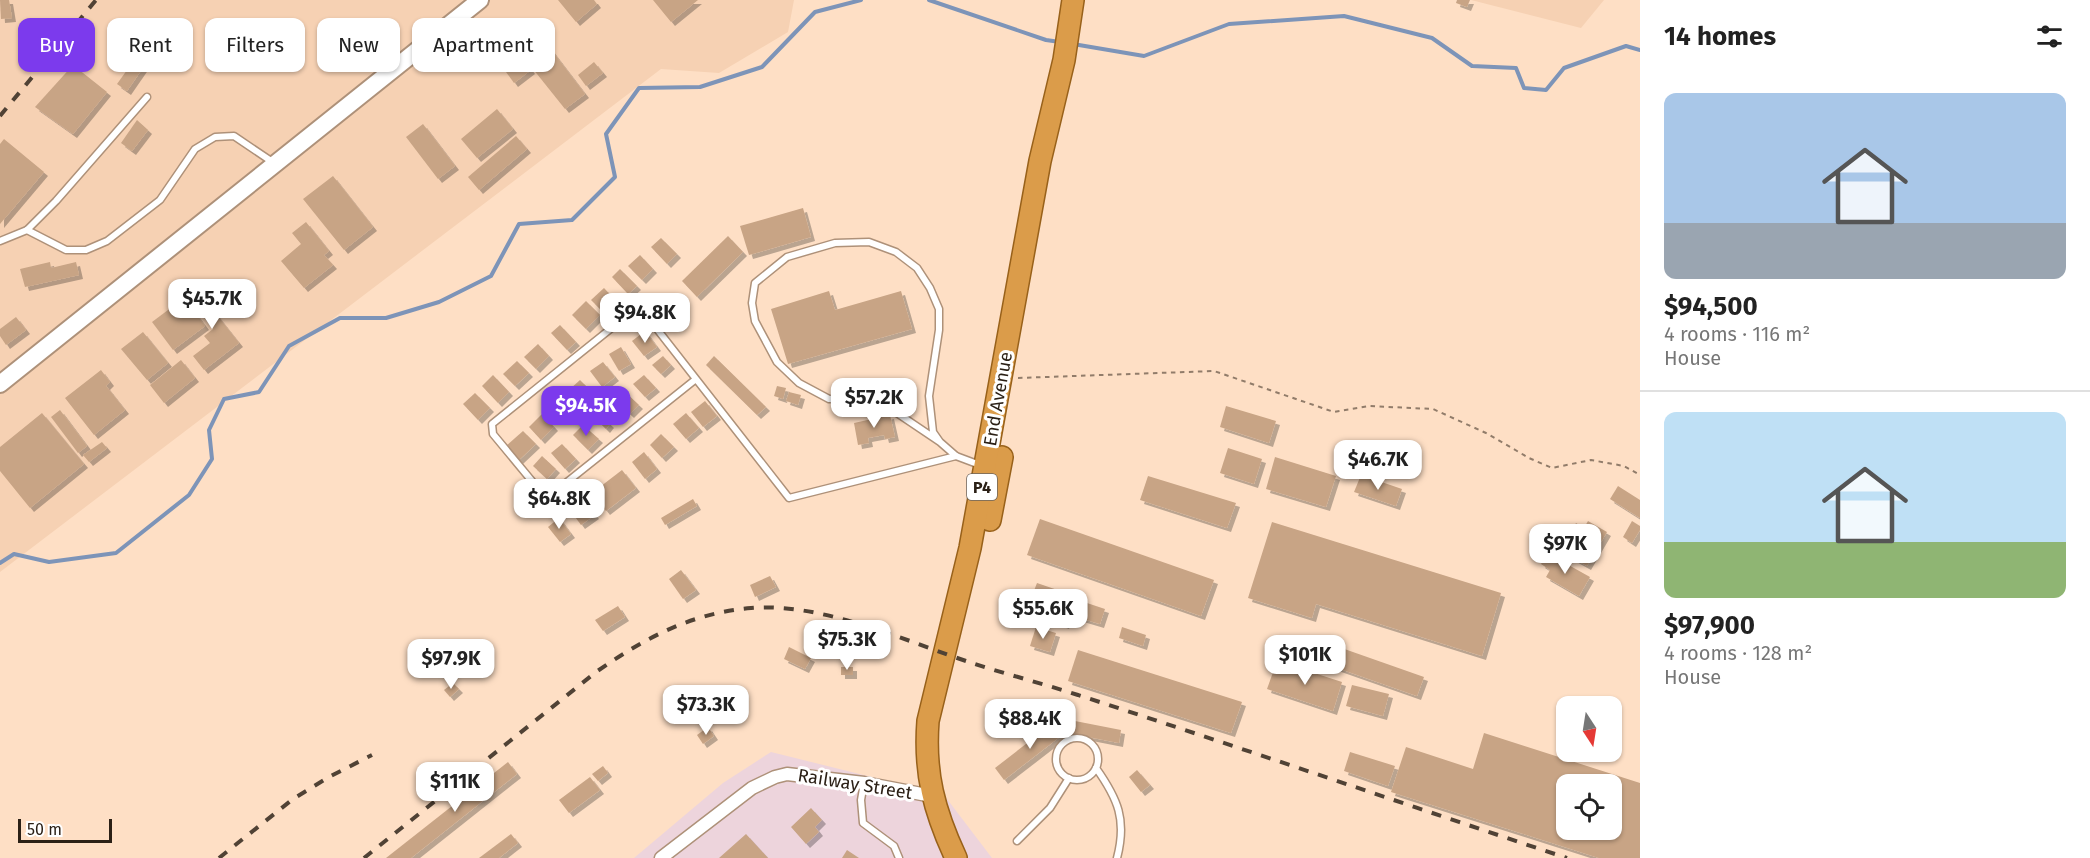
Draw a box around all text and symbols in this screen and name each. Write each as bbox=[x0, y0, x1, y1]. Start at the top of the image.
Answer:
chip: Buy bbox=[18, 18, 95, 72]
chip: Rent bbox=[107, 18, 193, 72]
chip: Filters bbox=[205, 18, 305, 72]
chip: New bbox=[317, 18, 400, 72]
chip: Apartment bbox=[412, 18, 555, 72]
icon: filters bbox=[2033, 20, 2066, 53]
text: 14 homes bbox=[1664, 21, 1776, 52]
icon: home bbox=[1811, 132, 1919, 240]
pin: $45.7K bbox=[163, 279, 261, 330]
text: $45.7K bbox=[182, 286, 242, 310]
text: $94,500 bbox=[1664, 291, 1758, 322]
pin: $94.8K bbox=[596, 293, 694, 344]
text: $94.8K bbox=[614, 300, 676, 324]
text: 4 rooms · 116 m² bbox=[1664, 322, 1810, 346]
text: House bbox=[1664, 346, 1721, 370]
street label: End Avenue bbox=[979, 350, 1017, 448]
pin: $57.2K bbox=[825, 378, 923, 429]
text: $57.2K bbox=[845, 385, 903, 409]
pin: $94.5K bbox=[537, 386, 635, 437]
text: $94.5K bbox=[555, 393, 617, 417]
pin: $46.7K bbox=[1329, 440, 1427, 491]
text: $46.7K bbox=[1348, 447, 1408, 471]
icon: home bbox=[1811, 451, 1919, 559]
road number: P4 bbox=[967, 474, 997, 500]
pin: $64.8K bbox=[510, 479, 608, 530]
text: $64.8K bbox=[528, 486, 590, 510]
pin: $97K bbox=[1529, 524, 1601, 575]
text: $97K bbox=[1543, 531, 1587, 555]
pin: $55.6K bbox=[994, 589, 1092, 640]
text: $55.6K bbox=[1013, 596, 1073, 620]
text: $97,900 bbox=[1664, 610, 1755, 641]
pin: $75.3K bbox=[798, 620, 896, 671]
text: $75.3K bbox=[818, 627, 876, 651]
pin: $101K bbox=[1263, 635, 1347, 686]
pin: $97.9K bbox=[402, 639, 500, 690]
text: 4 rooms · 128 m² bbox=[1664, 641, 1812, 665]
text: $101K bbox=[1279, 642, 1331, 666]
text: $97.9K bbox=[421, 646, 481, 670]
text: House bbox=[1664, 665, 1721, 689]
pin: $73.3K bbox=[657, 685, 755, 736]
text: $73.3K bbox=[677, 692, 735, 716]
north arrow bbox=[1556, 696, 1622, 762]
map controls bbox=[1556, 696, 1622, 840]
pin: $88.4K bbox=[981, 699, 1079, 750]
text: $88.4K bbox=[999, 706, 1061, 730]
pin: $111K bbox=[413, 762, 497, 813]
street label: Railway Street bbox=[796, 764, 914, 804]
text: $111K bbox=[430, 769, 480, 793]
button: locate bbox=[1556, 774, 1622, 840]
scale bar bbox=[18, 816, 112, 844]
text: 50 m bbox=[27, 820, 62, 839]

